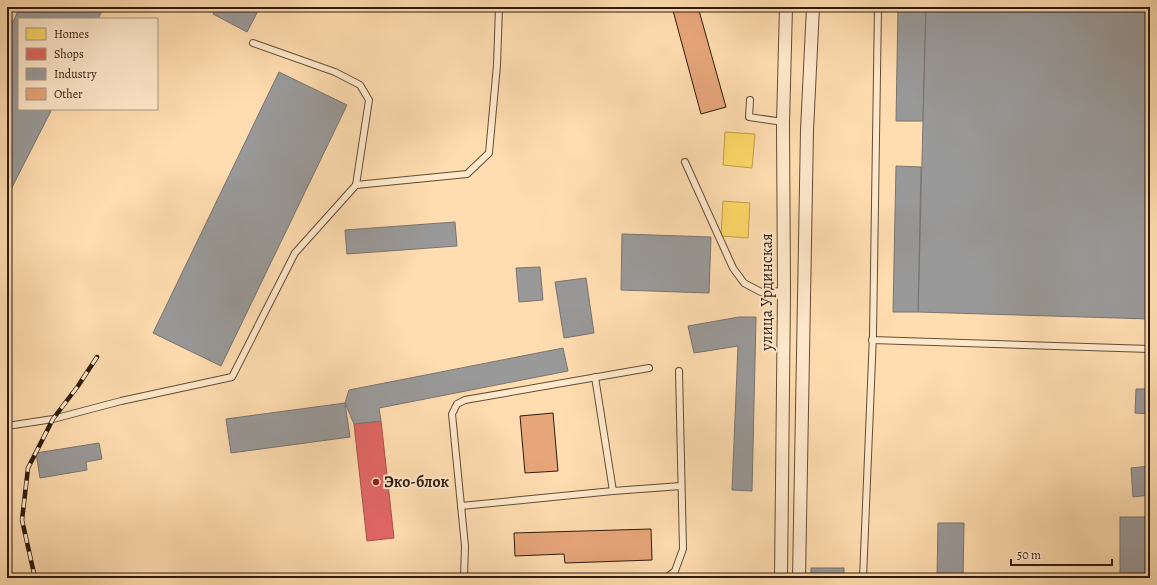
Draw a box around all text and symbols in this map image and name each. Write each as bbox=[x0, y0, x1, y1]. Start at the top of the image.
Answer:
legend bbox=[18, 18, 158, 110]
text: Homes bbox=[54, 26, 89, 42]
text: Shops bbox=[54, 46, 84, 62]
text: Industry bbox=[54, 66, 97, 82]
text: Other bbox=[54, 86, 83, 102]
street label: улица Урдинская bbox=[756, 233, 778, 352]
place label: Эко-блок bbox=[384, 471, 450, 493]
marker: Эко-блок bbox=[371, 477, 381, 487]
scale bar bbox=[1011, 541, 1112, 567]
text: 50 m bbox=[1017, 547, 1041, 563]

